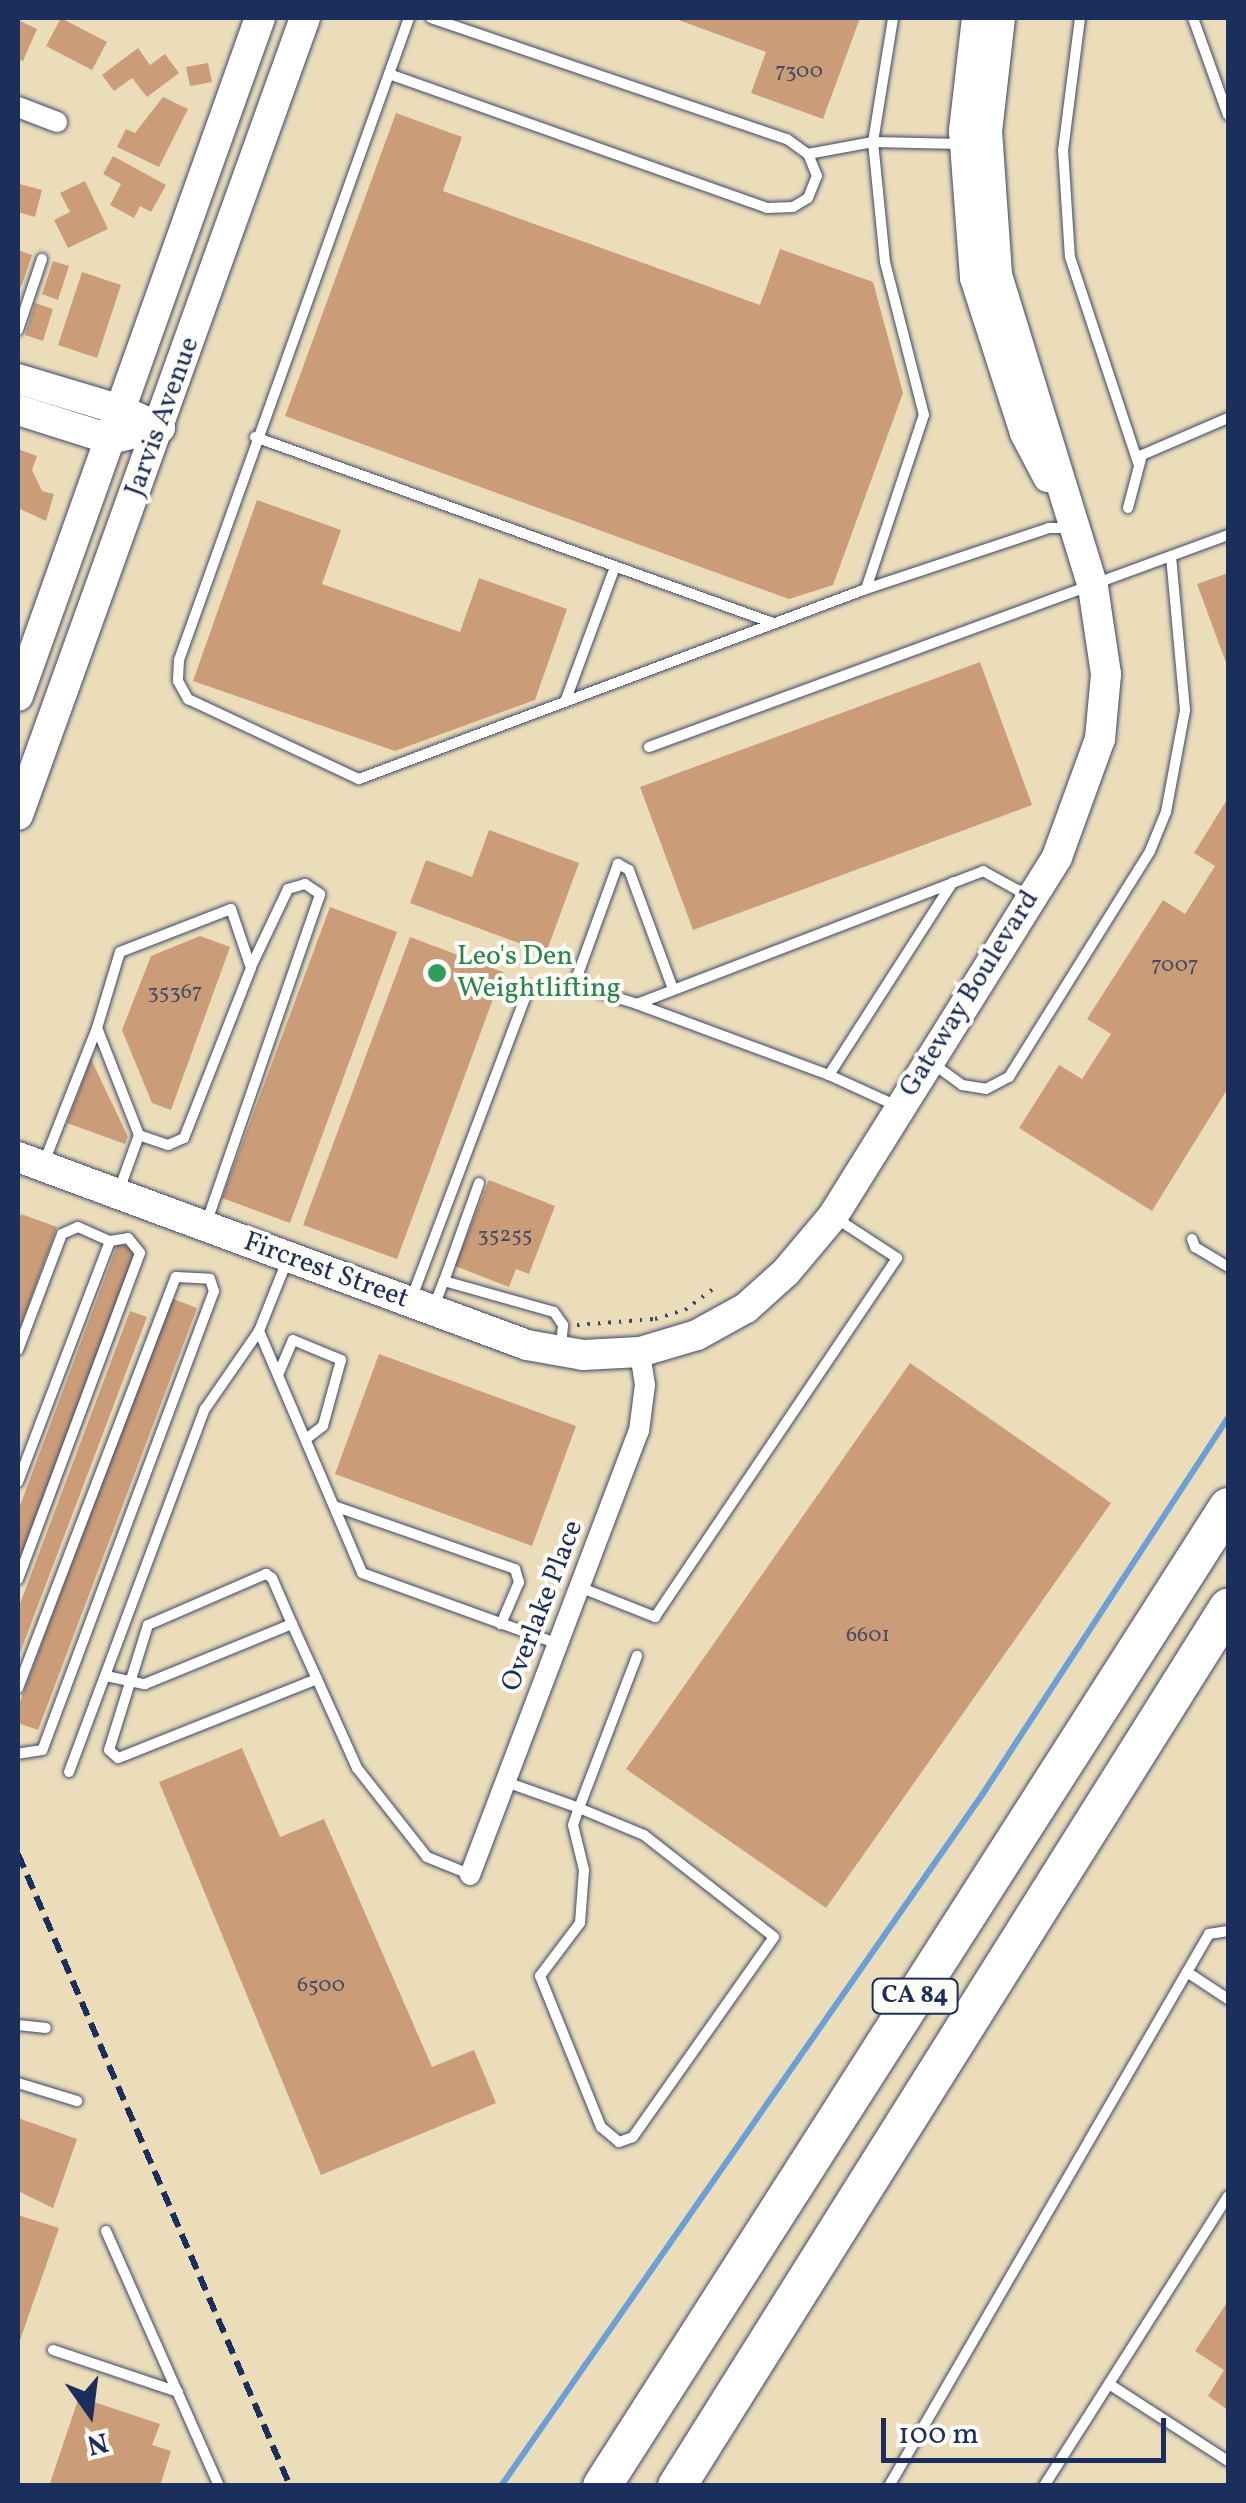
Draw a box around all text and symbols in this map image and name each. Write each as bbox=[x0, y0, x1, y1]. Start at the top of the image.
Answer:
house number: 7300 bbox=[775, 59, 823, 85]
street label: Jarvis Avenue bbox=[119, 333, 207, 501]
street label: Gateway Boulevard bbox=[893, 884, 1047, 1104]
place label: Leo's Den Weightlifting bbox=[457, 940, 621, 1006]
house number: 7007 bbox=[1151, 953, 1199, 979]
marker: Leo's Den Weightlifting bbox=[426, 962, 448, 984]
house number: 35367 bbox=[148, 980, 202, 1006]
house number: 35255 bbox=[478, 1223, 532, 1249]
street label: Fircrest Street bbox=[239, 1226, 413, 1316]
street label: Overlake Place bbox=[495, 1516, 591, 1696]
house number: 6601 bbox=[846, 1623, 890, 1649]
house number: 6500 bbox=[297, 1973, 345, 1999]
road number: CA 84 bbox=[870, 1976, 960, 2016]
north arrow bbox=[40, 2363, 140, 2463]
scale bar bbox=[886, 2398, 1171, 2460]
text: 100 m bbox=[898, 2414, 979, 2456]
text: N bbox=[83, 2421, 112, 2464]

